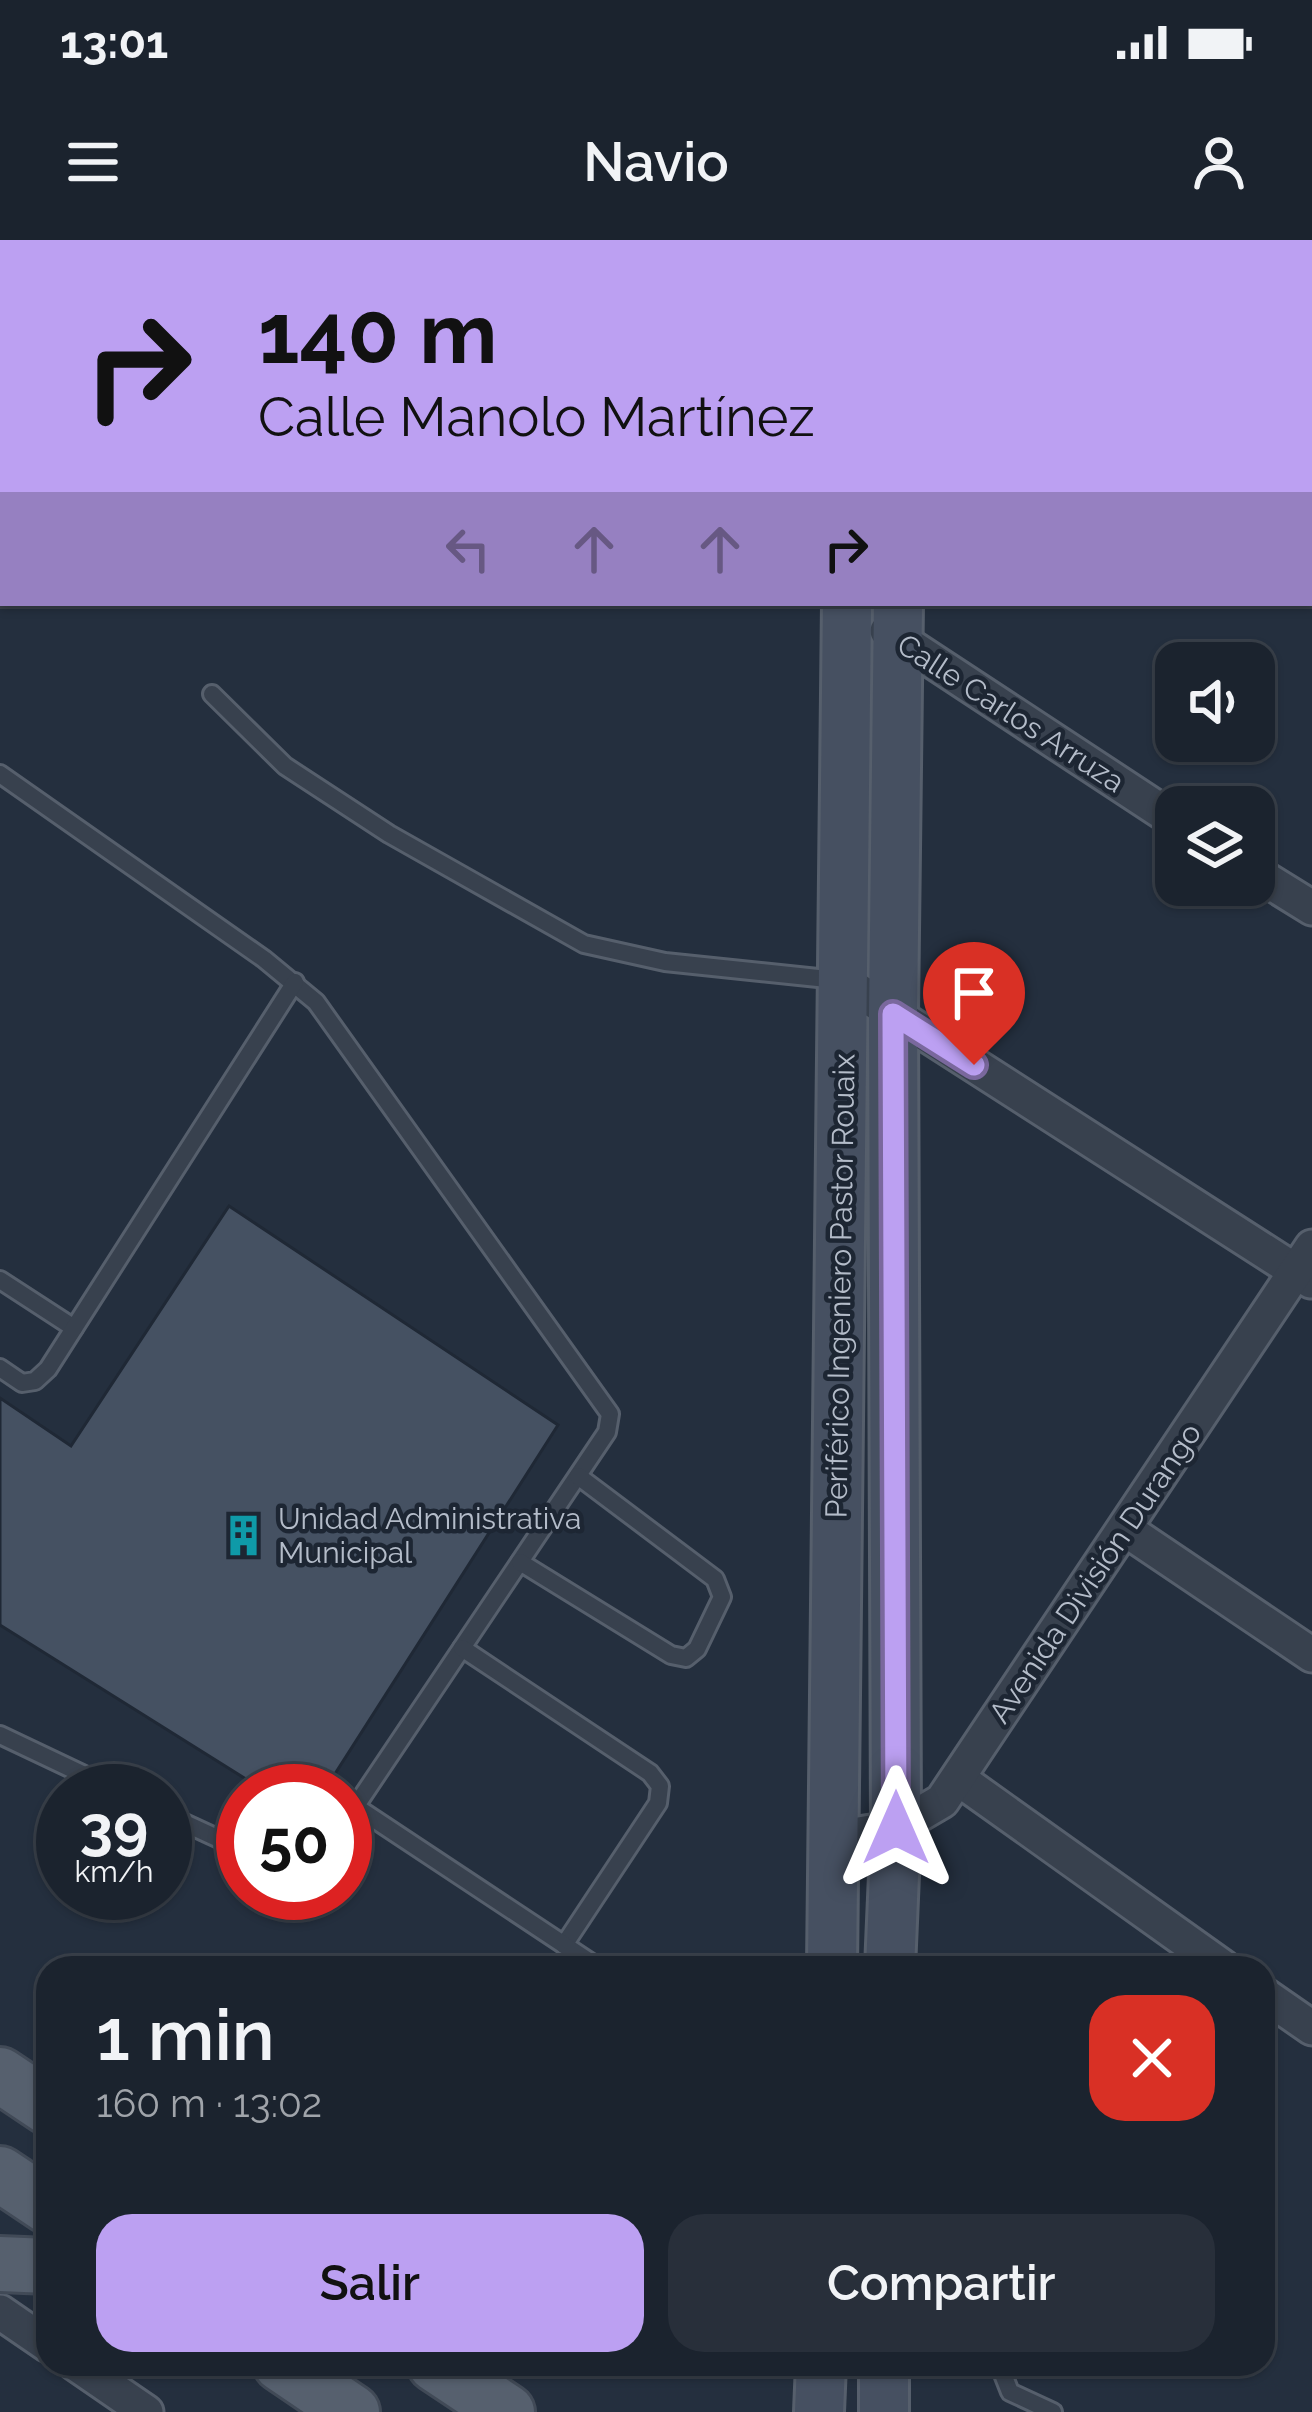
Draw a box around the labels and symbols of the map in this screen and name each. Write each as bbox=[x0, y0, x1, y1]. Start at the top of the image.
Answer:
street label: Calle Carlos Arruza bbox=[891, 627, 1131, 799]
pin bbox=[923, 942, 1025, 1065]
street label: Periférico Ingeniero Pastor Rouaix bbox=[818, 1053, 862, 1519]
street label: Avenida División Durango bbox=[982, 1417, 1208, 1729]
place label: Unidad Administrativa Municipal bbox=[278, 1501, 581, 1570]
building icon: Unidad Administrativa Municipal bbox=[221, 1512, 267, 1558]
speed limit sign: 50 bbox=[216, 1764, 372, 1920]
position arrow bbox=[833, 1765, 959, 1891]

